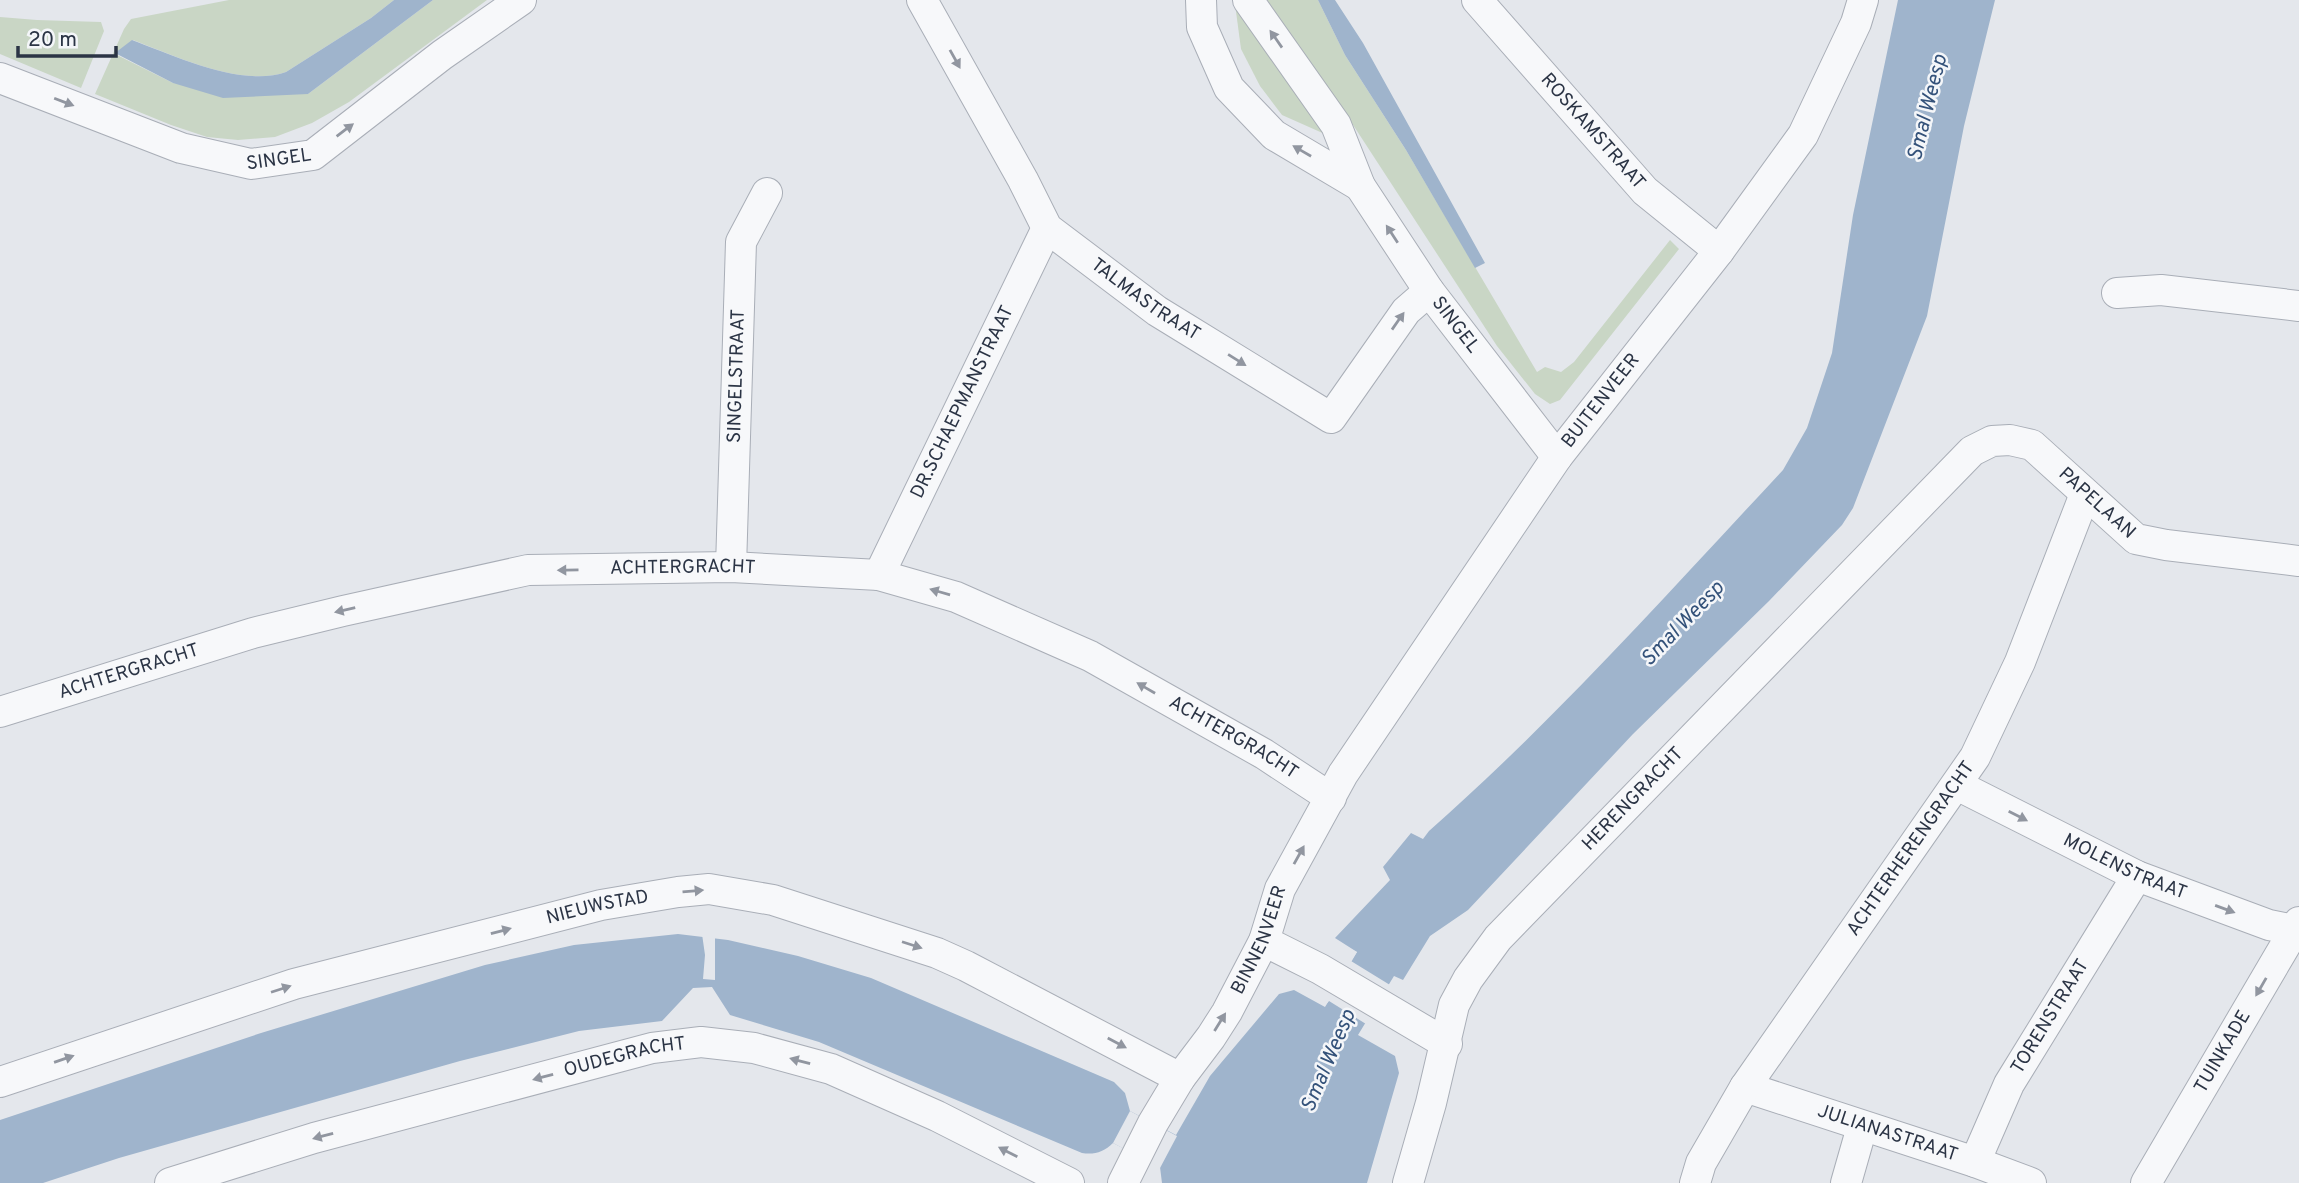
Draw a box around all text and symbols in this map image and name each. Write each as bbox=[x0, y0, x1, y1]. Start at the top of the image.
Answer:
scale bar bbox=[18, 14, 116, 58]
text: 20 m bbox=[28, 27, 77, 54]
one-way arrow bbox=[1269, 30, 1283, 48]
one-way arrow bbox=[949, 50, 961, 69]
water label: Smal Weesp bbox=[1902, 51, 1954, 164]
street label: ROSKAMSTRAAT bbox=[1535, 68, 1650, 195]
one-way arrow bbox=[53, 97, 74, 108]
one-way arrow bbox=[336, 123, 354, 137]
street label: SINGEL bbox=[245, 143, 313, 177]
one-way arrow bbox=[1292, 145, 1311, 157]
one-way arrow bbox=[1385, 224, 1398, 243]
street label: TALMASTRAAT bbox=[1086, 253, 1205, 347]
street label: SINGEL bbox=[1426, 292, 1485, 358]
street label: DR.SCHAEPMANSTRAAT bbox=[906, 302, 1020, 503]
street label: SINGELSTRAAT bbox=[723, 309, 751, 443]
one-way arrow bbox=[1391, 312, 1405, 330]
street label: BUITENVEER bbox=[1557, 349, 1646, 453]
one-way arrow bbox=[1228, 354, 1247, 366]
street label: PAPELAAN bbox=[2053, 462, 2140, 545]
street label: ACHTERGRACHT bbox=[610, 555, 756, 581]
one-way arrow bbox=[557, 564, 579, 575]
water label: Smal Weesp bbox=[1636, 575, 1731, 672]
one-way arrow bbox=[929, 587, 950, 597]
one-way arrow bbox=[334, 605, 356, 616]
street label: ACHTERGRACHT bbox=[56, 639, 202, 705]
one-way arrow bbox=[1136, 682, 1156, 694]
street label: ACHTERGRACHT bbox=[1164, 691, 1303, 785]
street label: HERENGRACHT bbox=[1577, 742, 1689, 856]
street label: ACHTERHERENGRACHT bbox=[1842, 757, 1980, 941]
one-way arrow bbox=[2008, 811, 2028, 822]
street label: MOLENSTRAAT bbox=[2059, 829, 2190, 905]
one-way arrow bbox=[1293, 846, 1305, 865]
street label: BINNENVEER bbox=[1226, 883, 1292, 999]
street label: NIEUWSTAD bbox=[544, 885, 651, 931]
one-way arrow bbox=[682, 885, 704, 896]
one-way arrow bbox=[2215, 904, 2236, 915]
one-way arrow bbox=[490, 925, 512, 936]
one-way arrow bbox=[902, 940, 923, 951]
street label: TORENSTRAAT bbox=[2006, 955, 2095, 1079]
one-way arrow bbox=[2254, 978, 2267, 997]
one-way arrow bbox=[270, 983, 291, 994]
water label: Smal Weesp bbox=[1295, 1005, 1363, 1116]
street label: TUINKADE bbox=[2189, 1006, 2257, 1098]
one-way arrow bbox=[1214, 1013, 1227, 1032]
street label: OUDEGRACHT bbox=[561, 1032, 687, 1083]
one-way arrow bbox=[1107, 1038, 1127, 1049]
one-way arrow bbox=[54, 1053, 75, 1064]
one-way arrow bbox=[789, 1055, 810, 1065]
one-way arrow bbox=[532, 1072, 554, 1083]
street label: JULIANASTRAAT bbox=[1814, 1099, 1961, 1168]
one-way arrow bbox=[312, 1131, 334, 1142]
one-way arrow bbox=[998, 1146, 1018, 1157]

